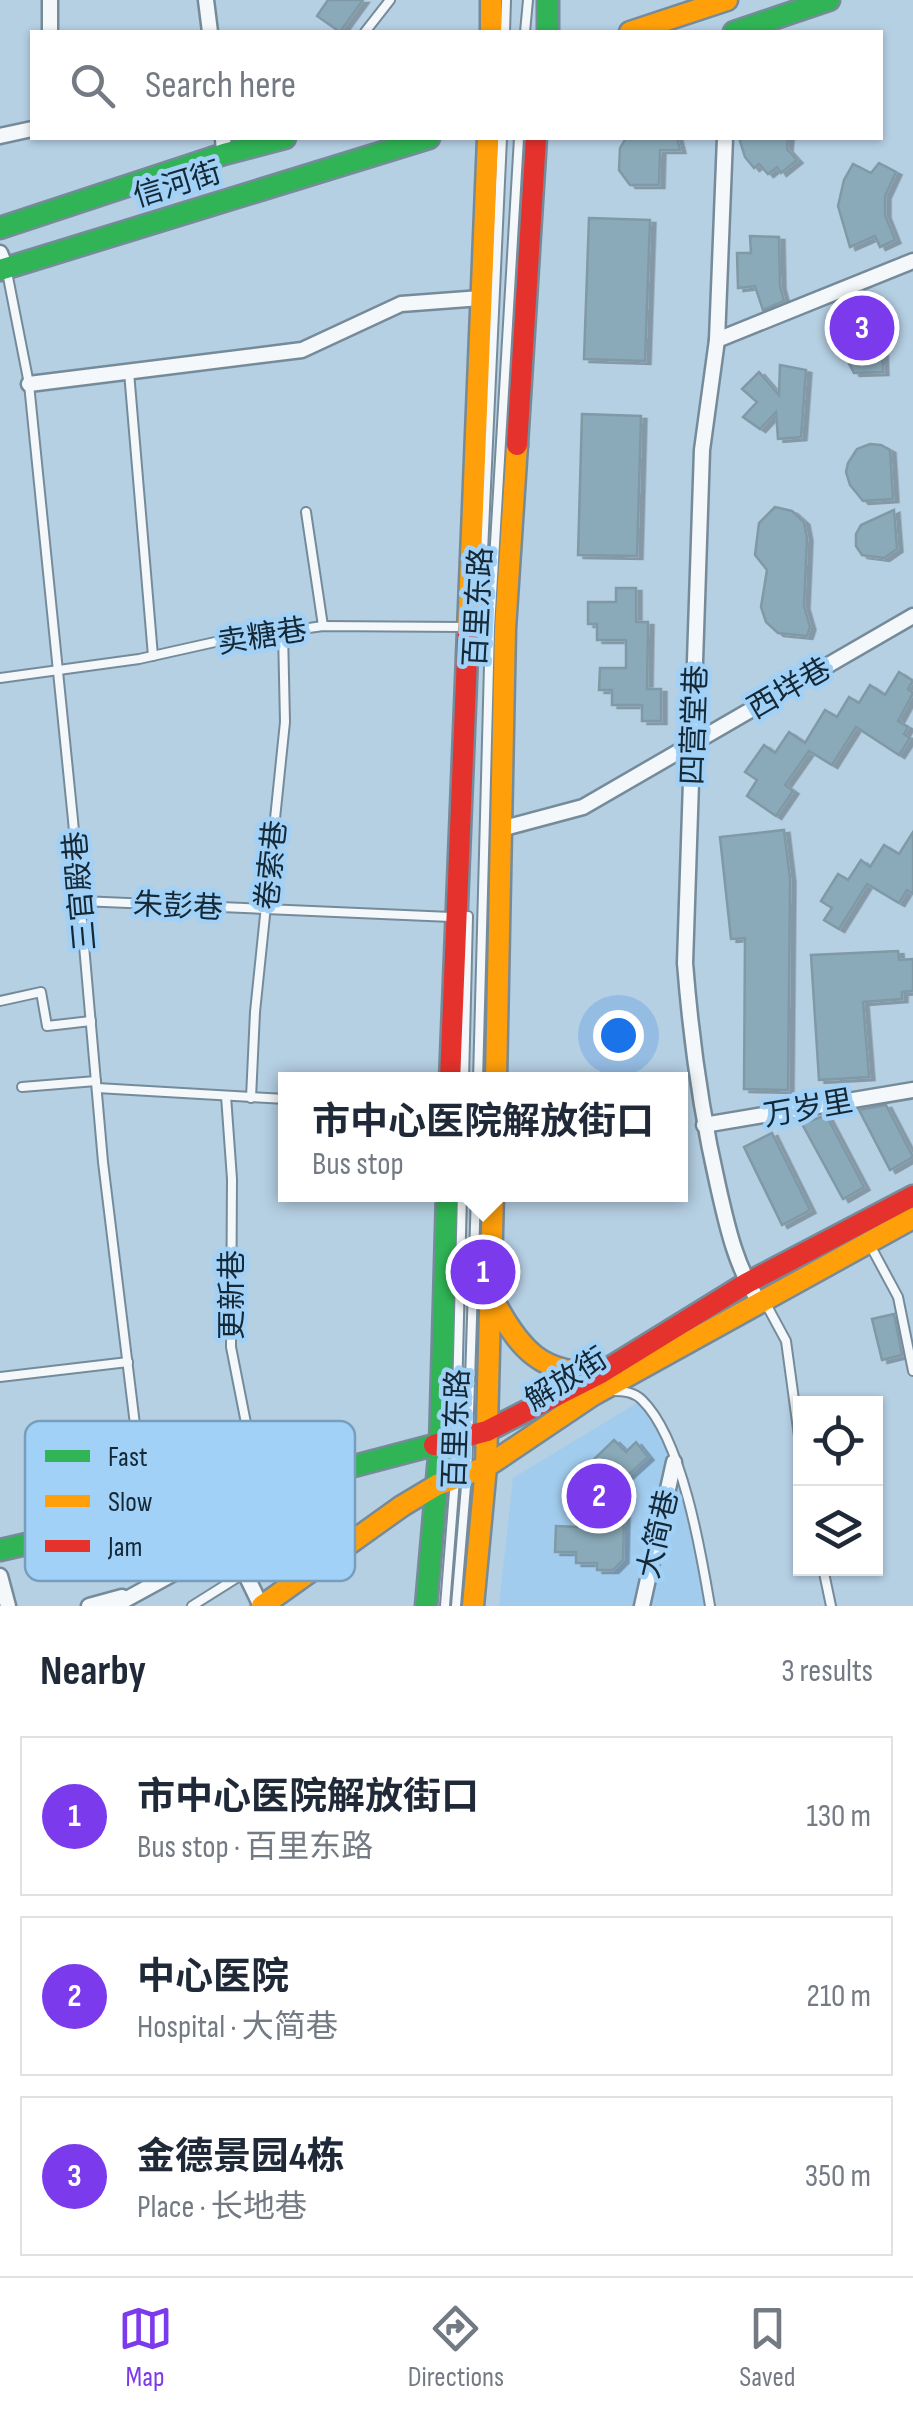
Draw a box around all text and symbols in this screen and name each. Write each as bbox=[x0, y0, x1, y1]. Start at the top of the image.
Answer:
search box bbox=[30, 30, 883, 140]
icon: search bbox=[65, 58, 120, 113]
text: Search here bbox=[145, 63, 296, 108]
street label: 信河街 bbox=[129, 155, 226, 215]
pin: 3 bbox=[830, 290, 894, 366]
street label: 百里东路 bbox=[458, 546, 500, 668]
street label: 卖糖巷 bbox=[215, 612, 309, 662]
street label: 西垟巷 bbox=[742, 651, 837, 727]
street label: 四营堂巷 bbox=[675, 664, 715, 786]
street label: 卷索巷 bbox=[249, 818, 295, 912]
street label: 三官殿巷 bbox=[58, 830, 104, 952]
street label: 朱彭巷 bbox=[132, 887, 224, 927]
your location bbox=[593, 1010, 644, 1061]
popup bbox=[278, 1072, 688, 1202]
street label: 万岁里 bbox=[761, 1083, 856, 1135]
text: 市中心医院解放街口 bbox=[312, 1100, 654, 1145]
text: Bus stop bbox=[312, 1145, 404, 1184]
pin: 1 bbox=[450, 1234, 516, 1310]
street label: 更新巷 bbox=[215, 1250, 251, 1340]
street label: 解放街 bbox=[519, 1341, 614, 1419]
street label: 百里东路 bbox=[437, 1368, 477, 1490]
map controls bbox=[793, 1396, 883, 1576]
button: locate bbox=[793, 1396, 883, 1486]
legend bbox=[25, 1421, 355, 1581]
text: Fast bbox=[108, 1441, 147, 1474]
pin: 2 bbox=[566, 1458, 632, 1534]
text: Slow bbox=[108, 1486, 153, 1519]
street label: 大简巷 bbox=[631, 1486, 687, 1582]
button: layers bbox=[793, 1486, 883, 1576]
text: Jam bbox=[107, 1531, 143, 1564]
text: Nearby bbox=[40, 1646, 146, 1697]
text: 3 results bbox=[781, 1652, 873, 1691]
text: 市中心医院解放街口 bbox=[137, 1775, 479, 1820]
text: 1 bbox=[68, 1797, 81, 1836]
text: 130 m bbox=[806, 1797, 871, 1836]
text: Bus stop · 百里东路 bbox=[137, 1828, 373, 1867]
text: 中心医院 bbox=[137, 1955, 289, 2000]
text: 2 bbox=[67, 1977, 82, 2016]
text: 210 m bbox=[807, 1977, 871, 2016]
text: Hospital · 大简巷 bbox=[137, 2008, 338, 2047]
text: 金德景园4栋 bbox=[137, 2135, 345, 2180]
text: 3 bbox=[67, 2157, 82, 2196]
text: 350 m bbox=[805, 2157, 871, 2196]
text: Place · 长地巷 bbox=[137, 2188, 307, 2227]
tab: Map bbox=[118, 2301, 173, 2394]
tab: Directions bbox=[408, 2301, 504, 2394]
tab: Saved bbox=[739, 2301, 795, 2394]

